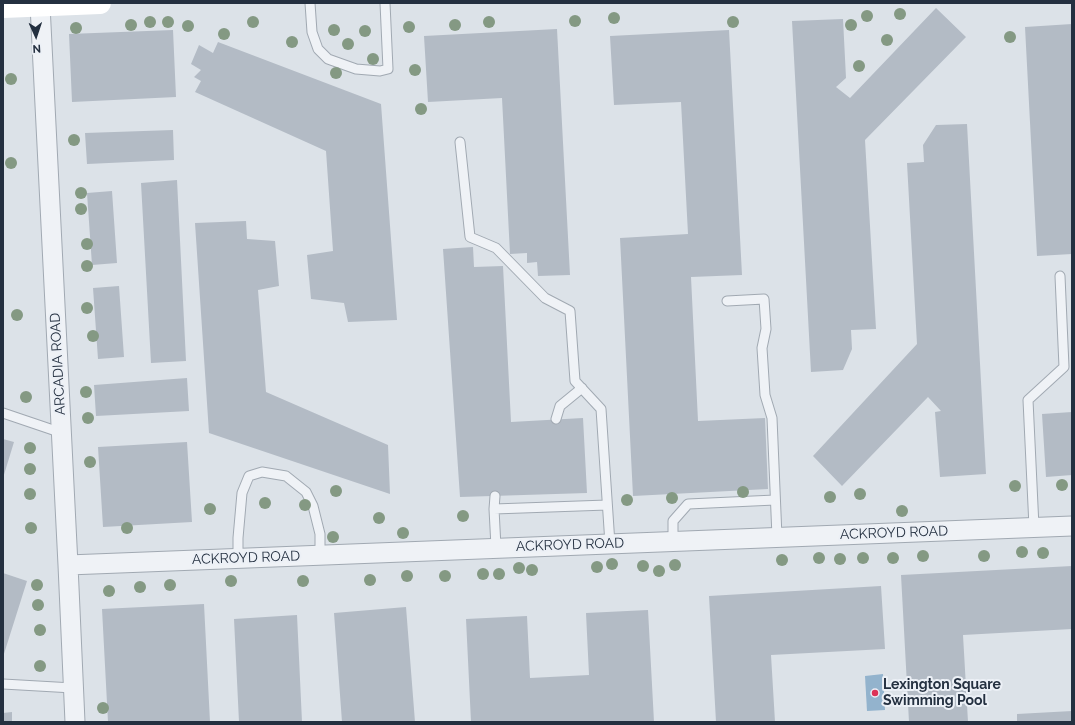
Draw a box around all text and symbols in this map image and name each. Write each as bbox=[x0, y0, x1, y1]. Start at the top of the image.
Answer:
north arrow bbox=[16, 16, 56, 56]
text: N bbox=[32, 42, 41, 55]
street label: ARCADIA ROAD bbox=[47, 312, 69, 416]
street label: ACKROYD ROAD bbox=[840, 523, 948, 543]
street label: ACKROYD ROAD bbox=[516, 535, 624, 555]
street label: ACKROYD ROAD bbox=[192, 548, 300, 568]
place label: Lexington Square Swimming Pool bbox=[883, 677, 1001, 710]
marker: Lexington Square Swimming Pool bbox=[870, 688, 880, 698]

